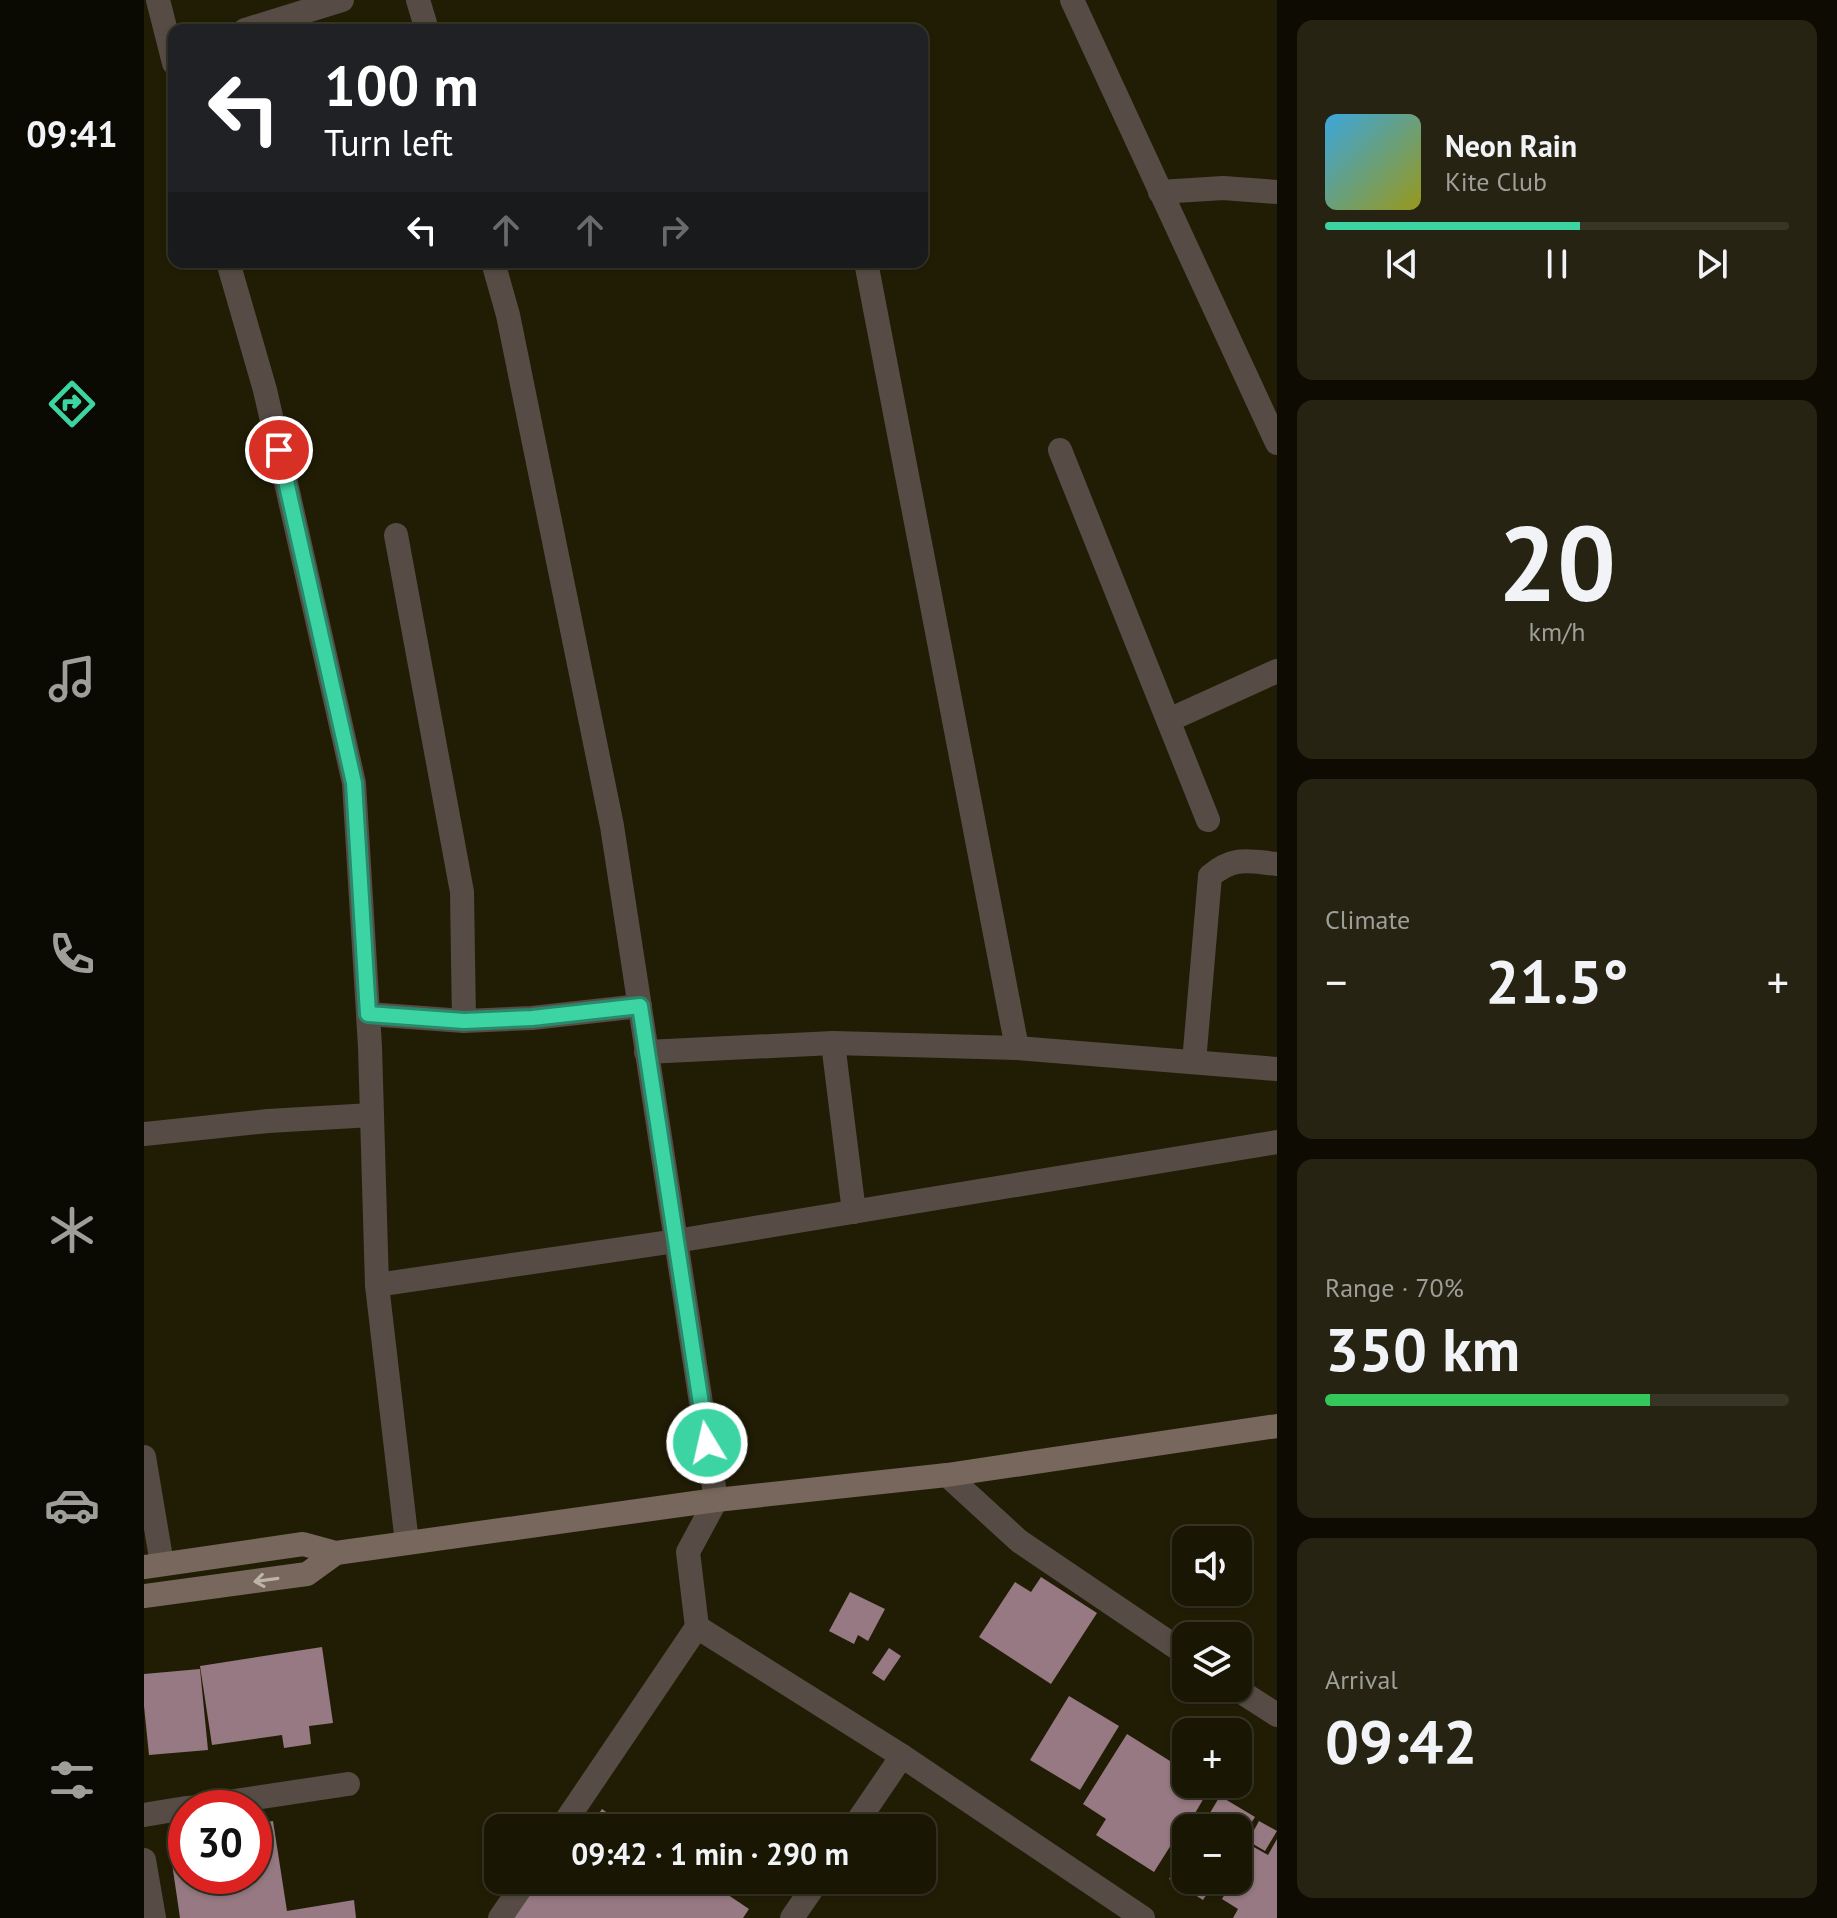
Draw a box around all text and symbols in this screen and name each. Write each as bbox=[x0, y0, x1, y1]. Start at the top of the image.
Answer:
text: 100 m bbox=[324, 49, 479, 121]
icon: left bbox=[192, 56, 296, 160]
text: 09:41 bbox=[26, 110, 118, 157]
text: Turn left bbox=[324, 119, 453, 166]
text: Neon Rain bbox=[1445, 126, 1577, 165]
text: Kite Club bbox=[1445, 165, 1547, 198]
icon: left bbox=[400, 208, 444, 252]
icon: ahead bbox=[484, 208, 528, 252]
icon: ahead bbox=[568, 208, 612, 252]
icon: right bbox=[652, 208, 696, 252]
icon: previous bbox=[1380, 242, 1424, 286]
icon: pause bbox=[1535, 242, 1579, 286]
icon: next bbox=[1690, 242, 1734, 286]
icon: directions bbox=[44, 376, 100, 432]
pin bbox=[245, 416, 313, 484]
icon: arrive bbox=[257, 428, 301, 472]
text: 20 bbox=[1498, 495, 1616, 630]
text: km/h bbox=[1529, 615, 1586, 648]
icon: music bbox=[44, 651, 100, 707]
text: Climate bbox=[1325, 903, 1410, 936]
icon: phone bbox=[44, 926, 100, 982]
text: 21.5° bbox=[1485, 942, 1629, 1020]
text: − bbox=[1325, 953, 1347, 1010]
text: + bbox=[1767, 953, 1789, 1010]
icon: climate bbox=[44, 1202, 100, 1258]
text: Range · 70% bbox=[1325, 1271, 1464, 1304]
text: 350 km bbox=[1325, 1310, 1520, 1388]
position arrow bbox=[665, 1401, 749, 1485]
icon: car bbox=[44, 1477, 100, 1533]
map controls bbox=[1172, 1526, 1252, 1894]
button: sound bbox=[1172, 1526, 1252, 1606]
one-way arrow bbox=[254, 1573, 279, 1588]
button: layers bbox=[1172, 1622, 1252, 1702]
text: Arrival bbox=[1325, 1663, 1398, 1696]
text: 09:42 bbox=[1325, 1702, 1477, 1780]
button: + bbox=[1172, 1718, 1252, 1798]
icon: filters bbox=[44, 1752, 100, 1808]
speed limit sign: 30 bbox=[168, 1790, 272, 1894]
button: − bbox=[1172, 1814, 1252, 1894]
text: 09:42 · 1 min · 290 m bbox=[571, 1834, 849, 1873]

